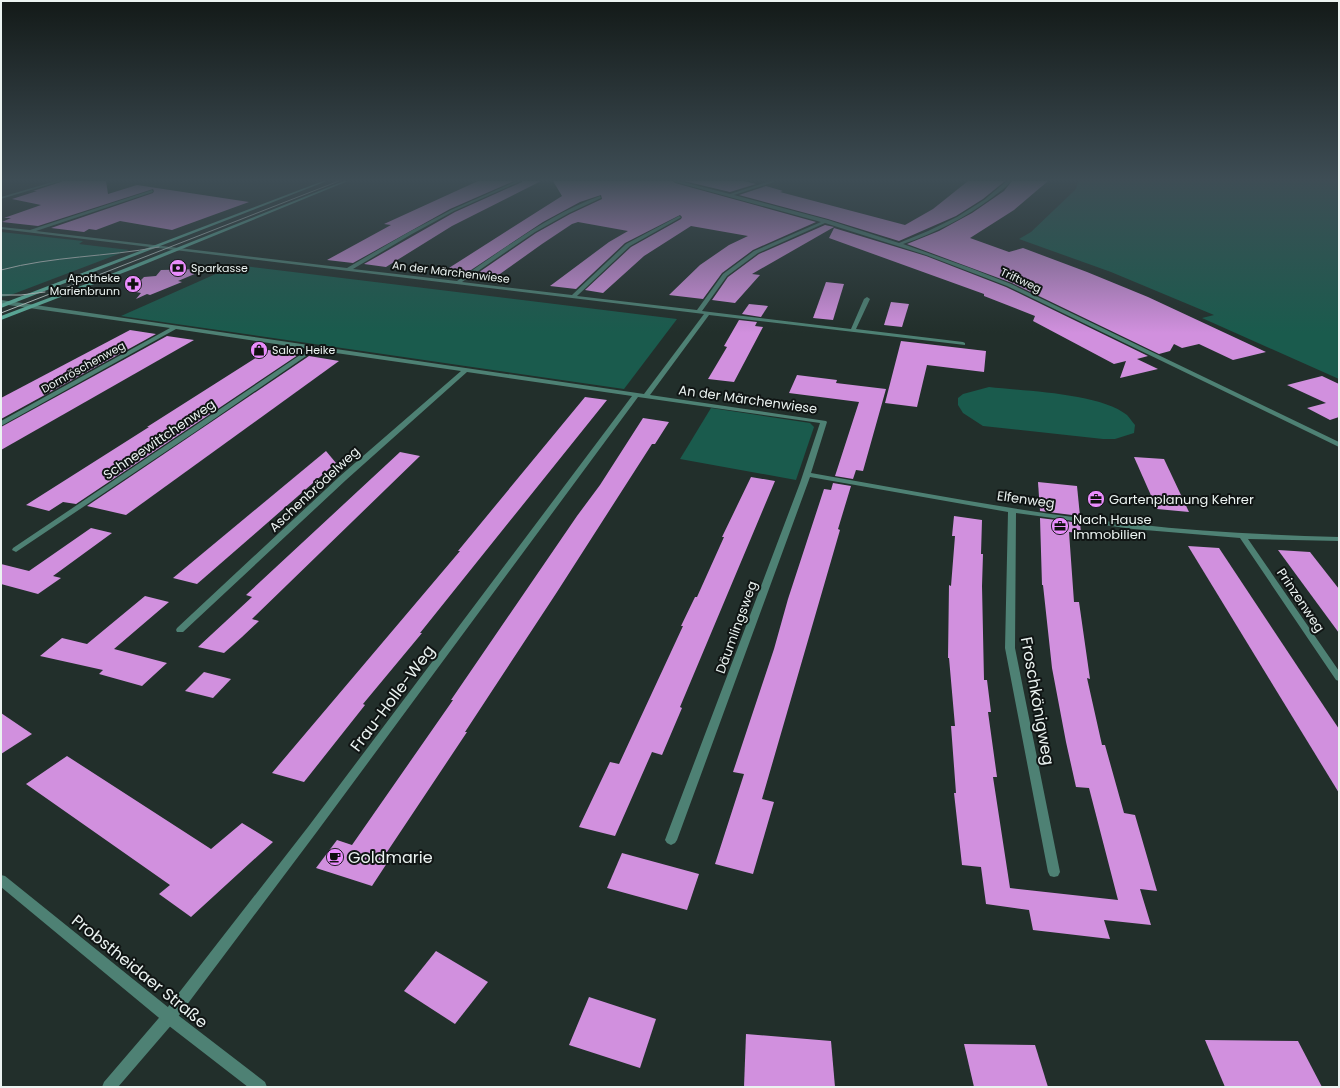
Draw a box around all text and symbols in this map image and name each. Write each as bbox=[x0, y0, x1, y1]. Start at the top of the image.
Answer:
street label: An der Märchenwiese bbox=[391, 257, 511, 287]
bank icon: Sparkasse bbox=[168, 258, 188, 278]
place label: Sparkasse bbox=[191, 260, 248, 276]
street label: Triftweg bbox=[998, 264, 1044, 296]
place label: Apotheke Marienbrunn bbox=[50, 270, 120, 299]
pharmacy icon: Apotheke Marienbrunn bbox=[123, 274, 143, 294]
street label: Dornröschenweg bbox=[38, 337, 128, 397]
shop icon: Salon Heike bbox=[249, 340, 269, 360]
place label: Salon Heike bbox=[272, 342, 335, 358]
street label: An der Märchenwiese bbox=[677, 380, 819, 419]
street label: Schneewittchenweg bbox=[99, 395, 219, 484]
street label: Aschenbrödelweg bbox=[265, 442, 364, 536]
street label: Elfenweg bbox=[996, 486, 1056, 513]
office icon: Gartenplanung Kehrer bbox=[1086, 489, 1106, 509]
place label: Gartenplanung Kehrer bbox=[1109, 490, 1254, 509]
place label: Nach Hause Immobilien bbox=[1073, 510, 1152, 544]
office icon: Nach Hause Immobilien bbox=[1050, 516, 1070, 536]
street label: Prinzenweg bbox=[1272, 564, 1329, 636]
street label: Däumlingsweg bbox=[711, 578, 762, 676]
street label: Froschkönigweg bbox=[1015, 635, 1060, 767]
street label: Frau-Holle-Weg bbox=[345, 640, 440, 756]
place label: Goldmarie bbox=[348, 846, 433, 869]
cafe icon: Goldmarie bbox=[325, 847, 345, 867]
street label: Probstheidaer Straße bbox=[67, 909, 213, 1034]

